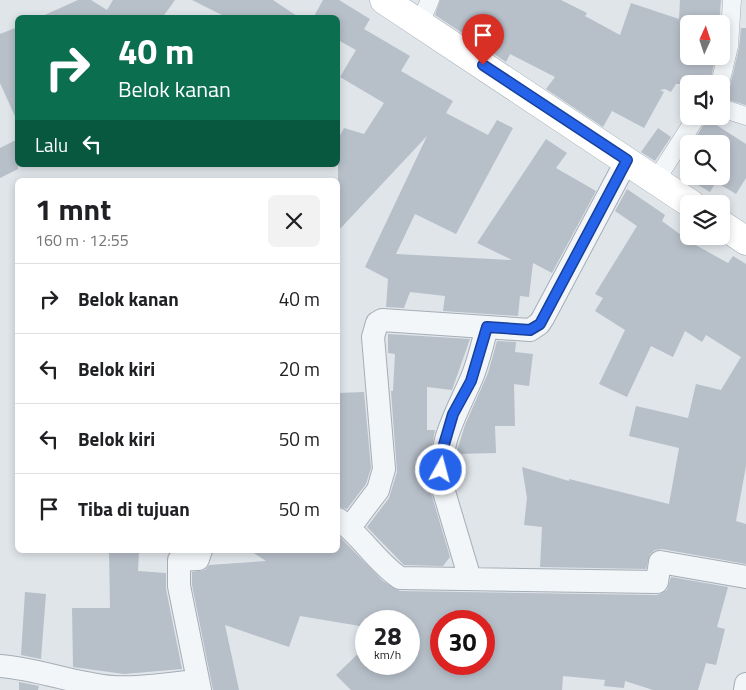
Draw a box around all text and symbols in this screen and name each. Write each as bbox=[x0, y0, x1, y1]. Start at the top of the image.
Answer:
pin bbox=[462, 14, 504, 65]
north arrow bbox=[680, 15, 730, 65]
map controls bbox=[680, 15, 730, 245]
icon: arrive bbox=[469, 21, 497, 49]
text: 40 m bbox=[118, 24, 194, 78]
icon: right bbox=[35, 35, 100, 100]
text: Belok kanan bbox=[118, 72, 231, 106]
button: sound bbox=[680, 75, 730, 125]
text: Lalu bbox=[35, 130, 68, 159]
icon: left bbox=[78, 130, 106, 158]
button: search bbox=[680, 135, 730, 185]
text: 1 mnt bbox=[35, 186, 111, 232]
button: close bbox=[268, 195, 320, 247]
button: layers bbox=[680, 195, 730, 245]
text: 160 m · 12:55 bbox=[35, 228, 129, 252]
text: Belok kanan bbox=[78, 284, 179, 313]
text: 40 m bbox=[279, 284, 320, 313]
icon: right bbox=[35, 285, 63, 313]
text: Belok kiri bbox=[78, 354, 155, 383]
text: 20 m bbox=[279, 354, 320, 383]
icon: left bbox=[35, 355, 63, 383]
text: Belok kiri bbox=[78, 424, 155, 453]
text: 50 m bbox=[279, 424, 320, 453]
icon: left bbox=[35, 425, 63, 453]
position arrow bbox=[414, 443, 466, 495]
text: Tiba di tujuan bbox=[78, 494, 190, 523]
text: 50 m bbox=[279, 494, 320, 523]
icon: arrive bbox=[35, 495, 63, 523]
speed limit sign: 30 bbox=[430, 610, 495, 675]
text: 28 bbox=[373, 617, 402, 655]
text: km/h bbox=[374, 645, 401, 664]

